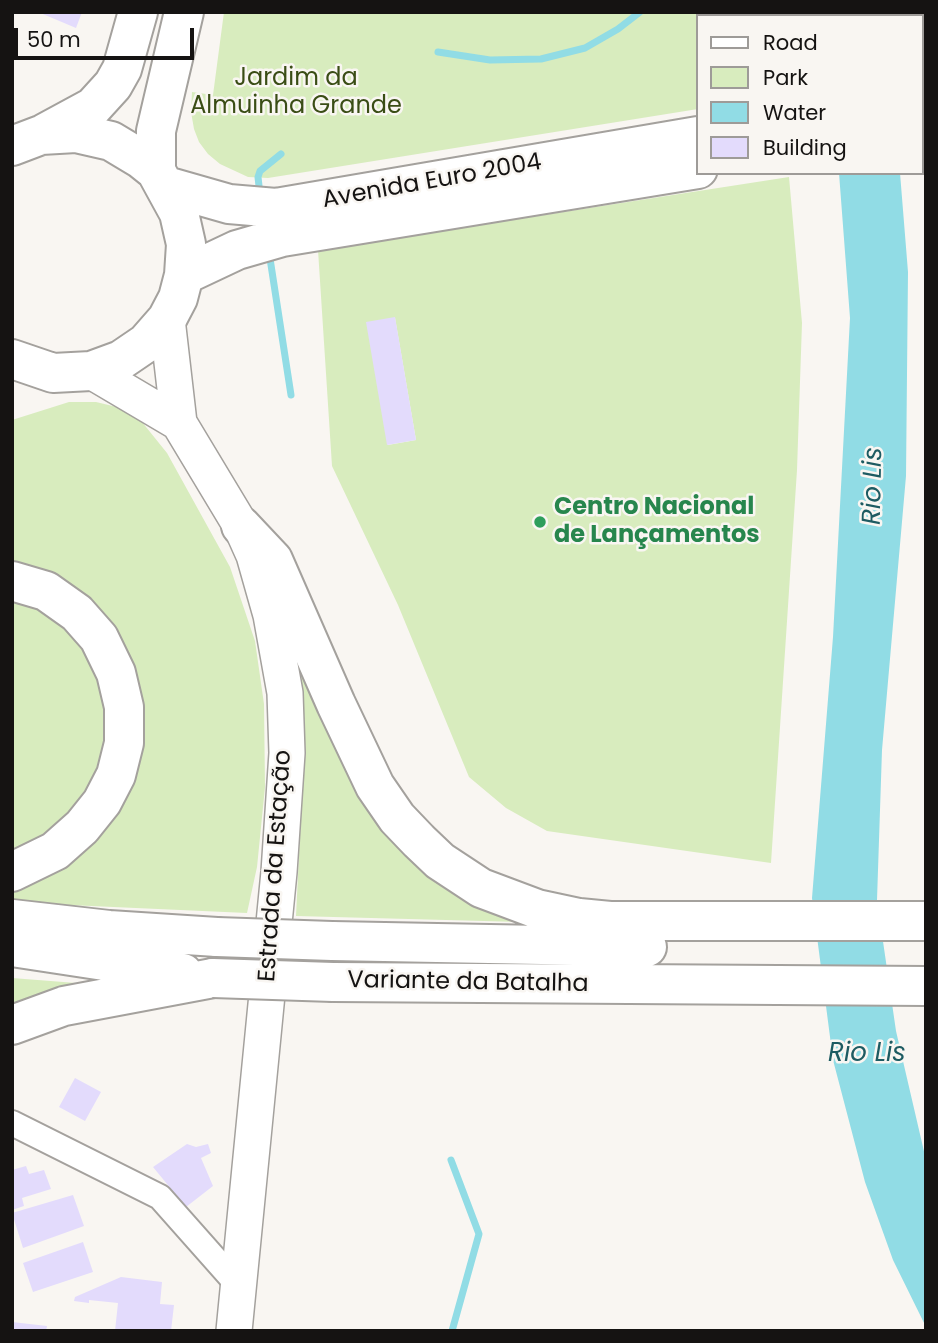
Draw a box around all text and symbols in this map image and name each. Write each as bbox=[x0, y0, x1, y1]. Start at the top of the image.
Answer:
scale bar bbox=[18, 14, 198, 58]
legend bbox=[696, 14, 924, 175]
text: 50 m bbox=[27, 25, 81, 54]
text: Road bbox=[763, 28, 818, 57]
text: Park bbox=[763, 63, 808, 92]
park label: Jardim da Almuinha Grande bbox=[190, 65, 402, 121]
text: Water bbox=[763, 98, 826, 127]
text: Building bbox=[763, 133, 847, 162]
street label: Avenida Euro 2004 bbox=[320, 149, 544, 215]
water label: Rio Lis bbox=[858, 447, 890, 525]
place label: Centro Nacional de Lançamentos bbox=[554, 494, 760, 550]
marker: Centro Nacional de Lançamentos bbox=[532, 514, 548, 530]
street label: Estrada da Estação bbox=[254, 749, 298, 983]
street label: Variante da Batalha bbox=[347, 966, 589, 1000]
water label: Rio Lis bbox=[828, 1038, 906, 1070]

